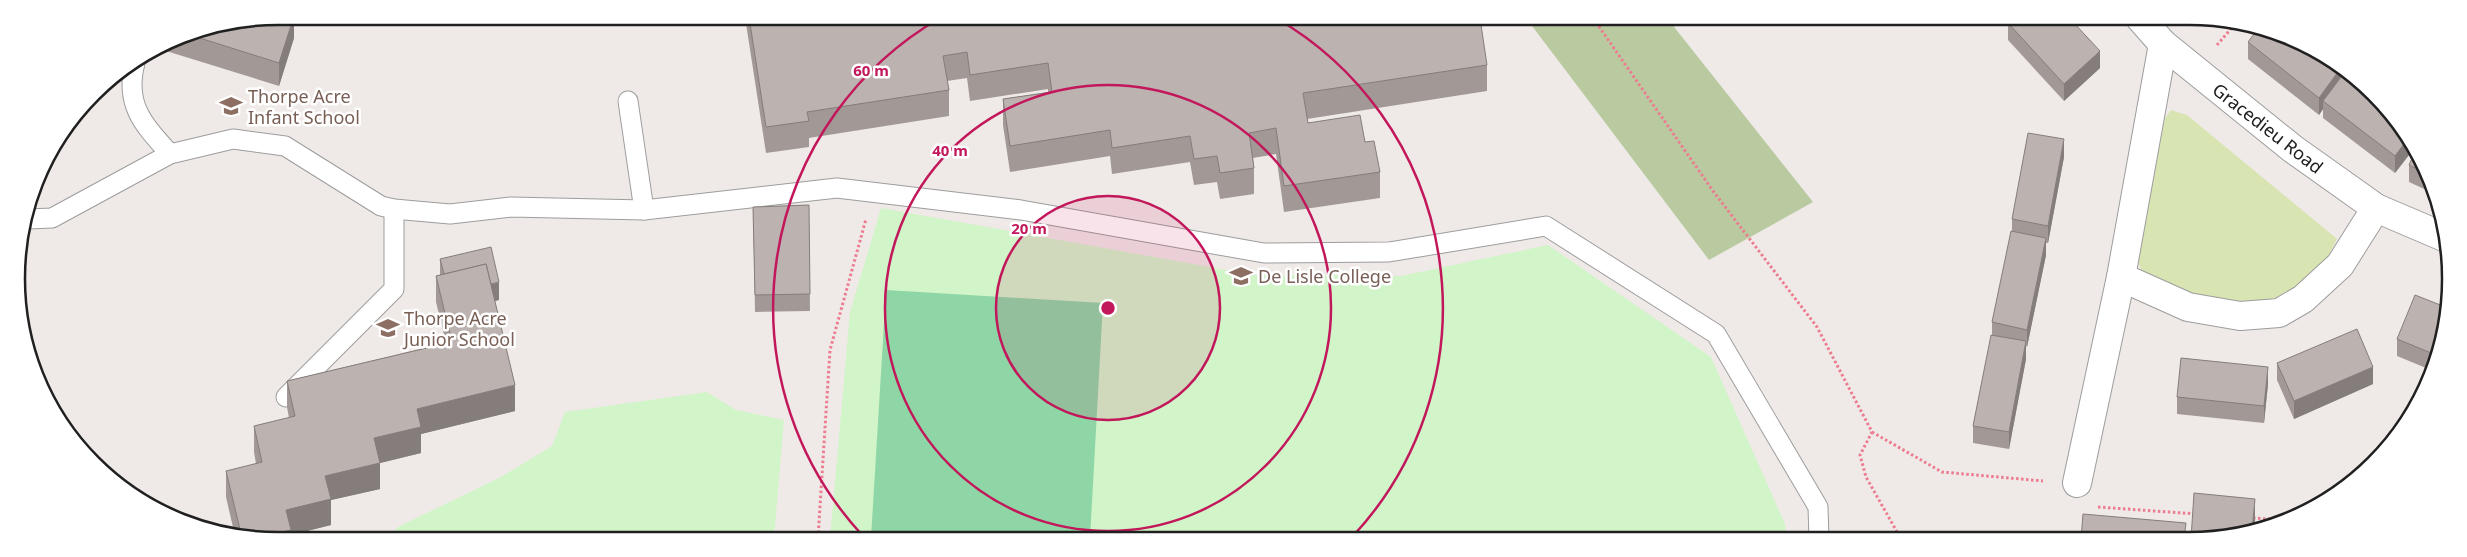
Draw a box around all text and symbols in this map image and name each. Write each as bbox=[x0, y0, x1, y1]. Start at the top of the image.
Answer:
text: 60 m bbox=[853, 60, 889, 80]
street label: Gracedieu Road bbox=[2208, 77, 2328, 179]
place label: Thorpe Acre Infant School bbox=[248, 84, 360, 129]
school or university icon: Thorpe Acre Infant School bbox=[218, 93, 244, 119]
text: 40 m bbox=[932, 140, 968, 160]
text: 20 m bbox=[1011, 218, 1047, 238]
school or university icon: De Lisle College bbox=[1228, 263, 1254, 289]
place label: De Lisle College bbox=[1258, 264, 1391, 288]
centre of rings bbox=[1099, 299, 1117, 317]
place label: Thorpe Acre Junior School bbox=[402, 306, 515, 351]
school or university icon: Thorpe Acre Junior School bbox=[375, 315, 401, 341]

